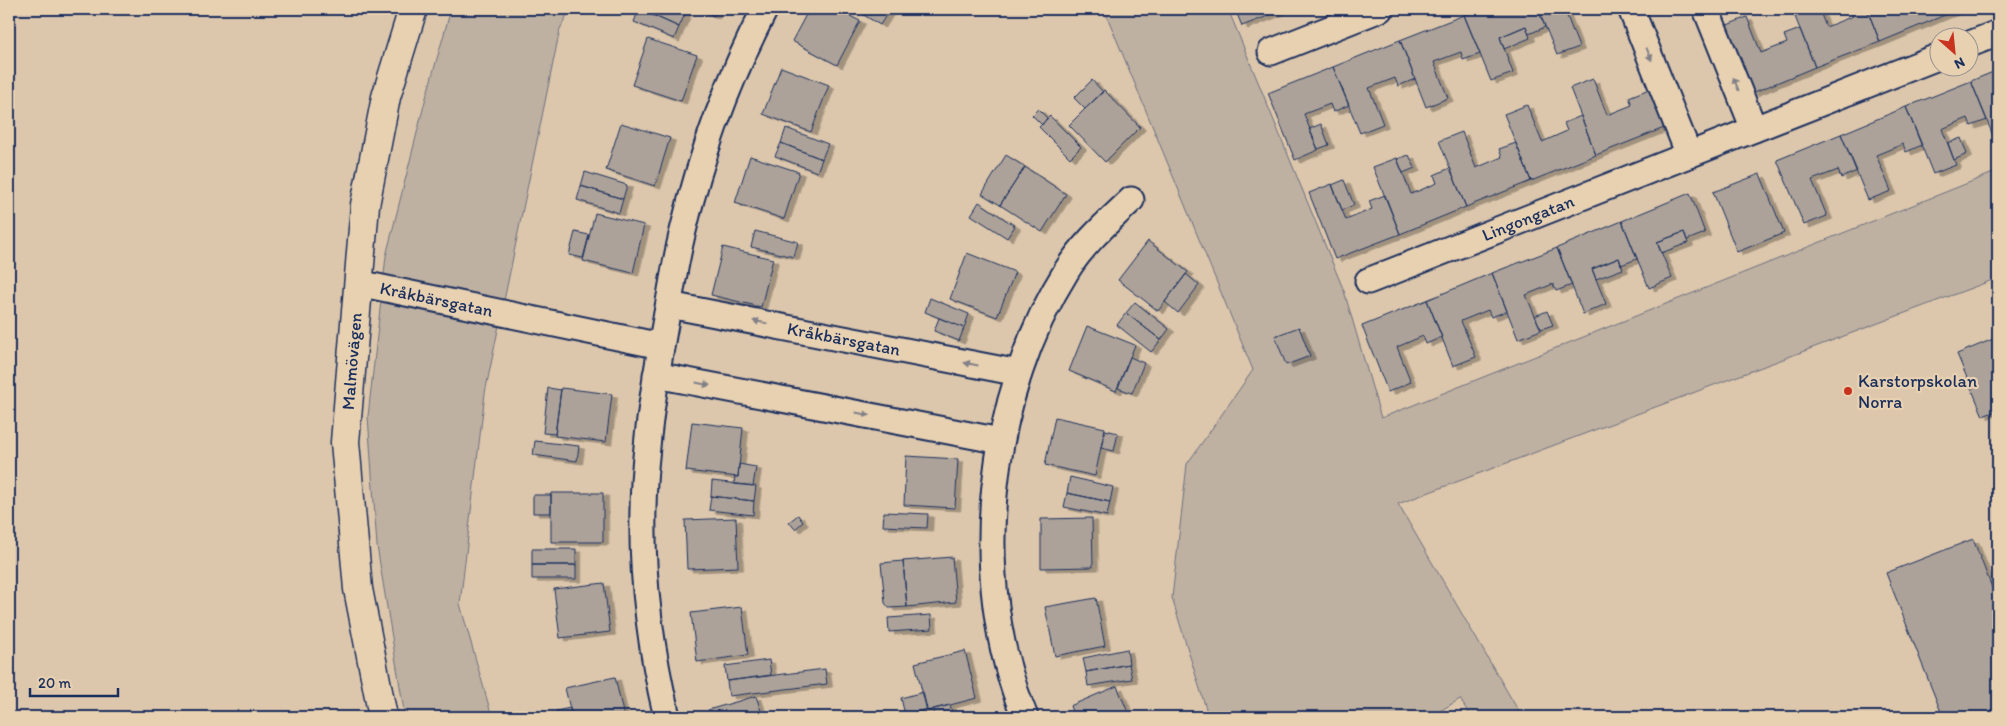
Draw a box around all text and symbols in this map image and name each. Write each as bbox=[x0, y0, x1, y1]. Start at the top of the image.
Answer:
north arrow bbox=[1930, 28, 1980, 78]
one-way arrow bbox=[1645, 47, 1653, 61]
text: N bbox=[1952, 53, 1968, 73]
one-way arrow bbox=[1732, 76, 1740, 91]
street label: Lingongatan bbox=[1479, 190, 1577, 246]
street label: Kråkbärsgatan bbox=[378, 277, 495, 322]
street label: Malmövägen bbox=[337, 311, 367, 411]
street label: Kråkbärsgatan bbox=[785, 317, 903, 361]
one-way arrow bbox=[751, 318, 767, 326]
one-way arrow bbox=[962, 359, 978, 367]
place label: Karstorpskolan Norra bbox=[1858, 370, 1977, 413]
one-way arrow bbox=[696, 380, 712, 388]
marker: Karstorpskolan Norra bbox=[1842, 385, 1854, 397]
one-way arrow bbox=[855, 411, 871, 419]
scale bar bbox=[30, 666, 118, 698]
text: 20 m bbox=[38, 674, 72, 692]

